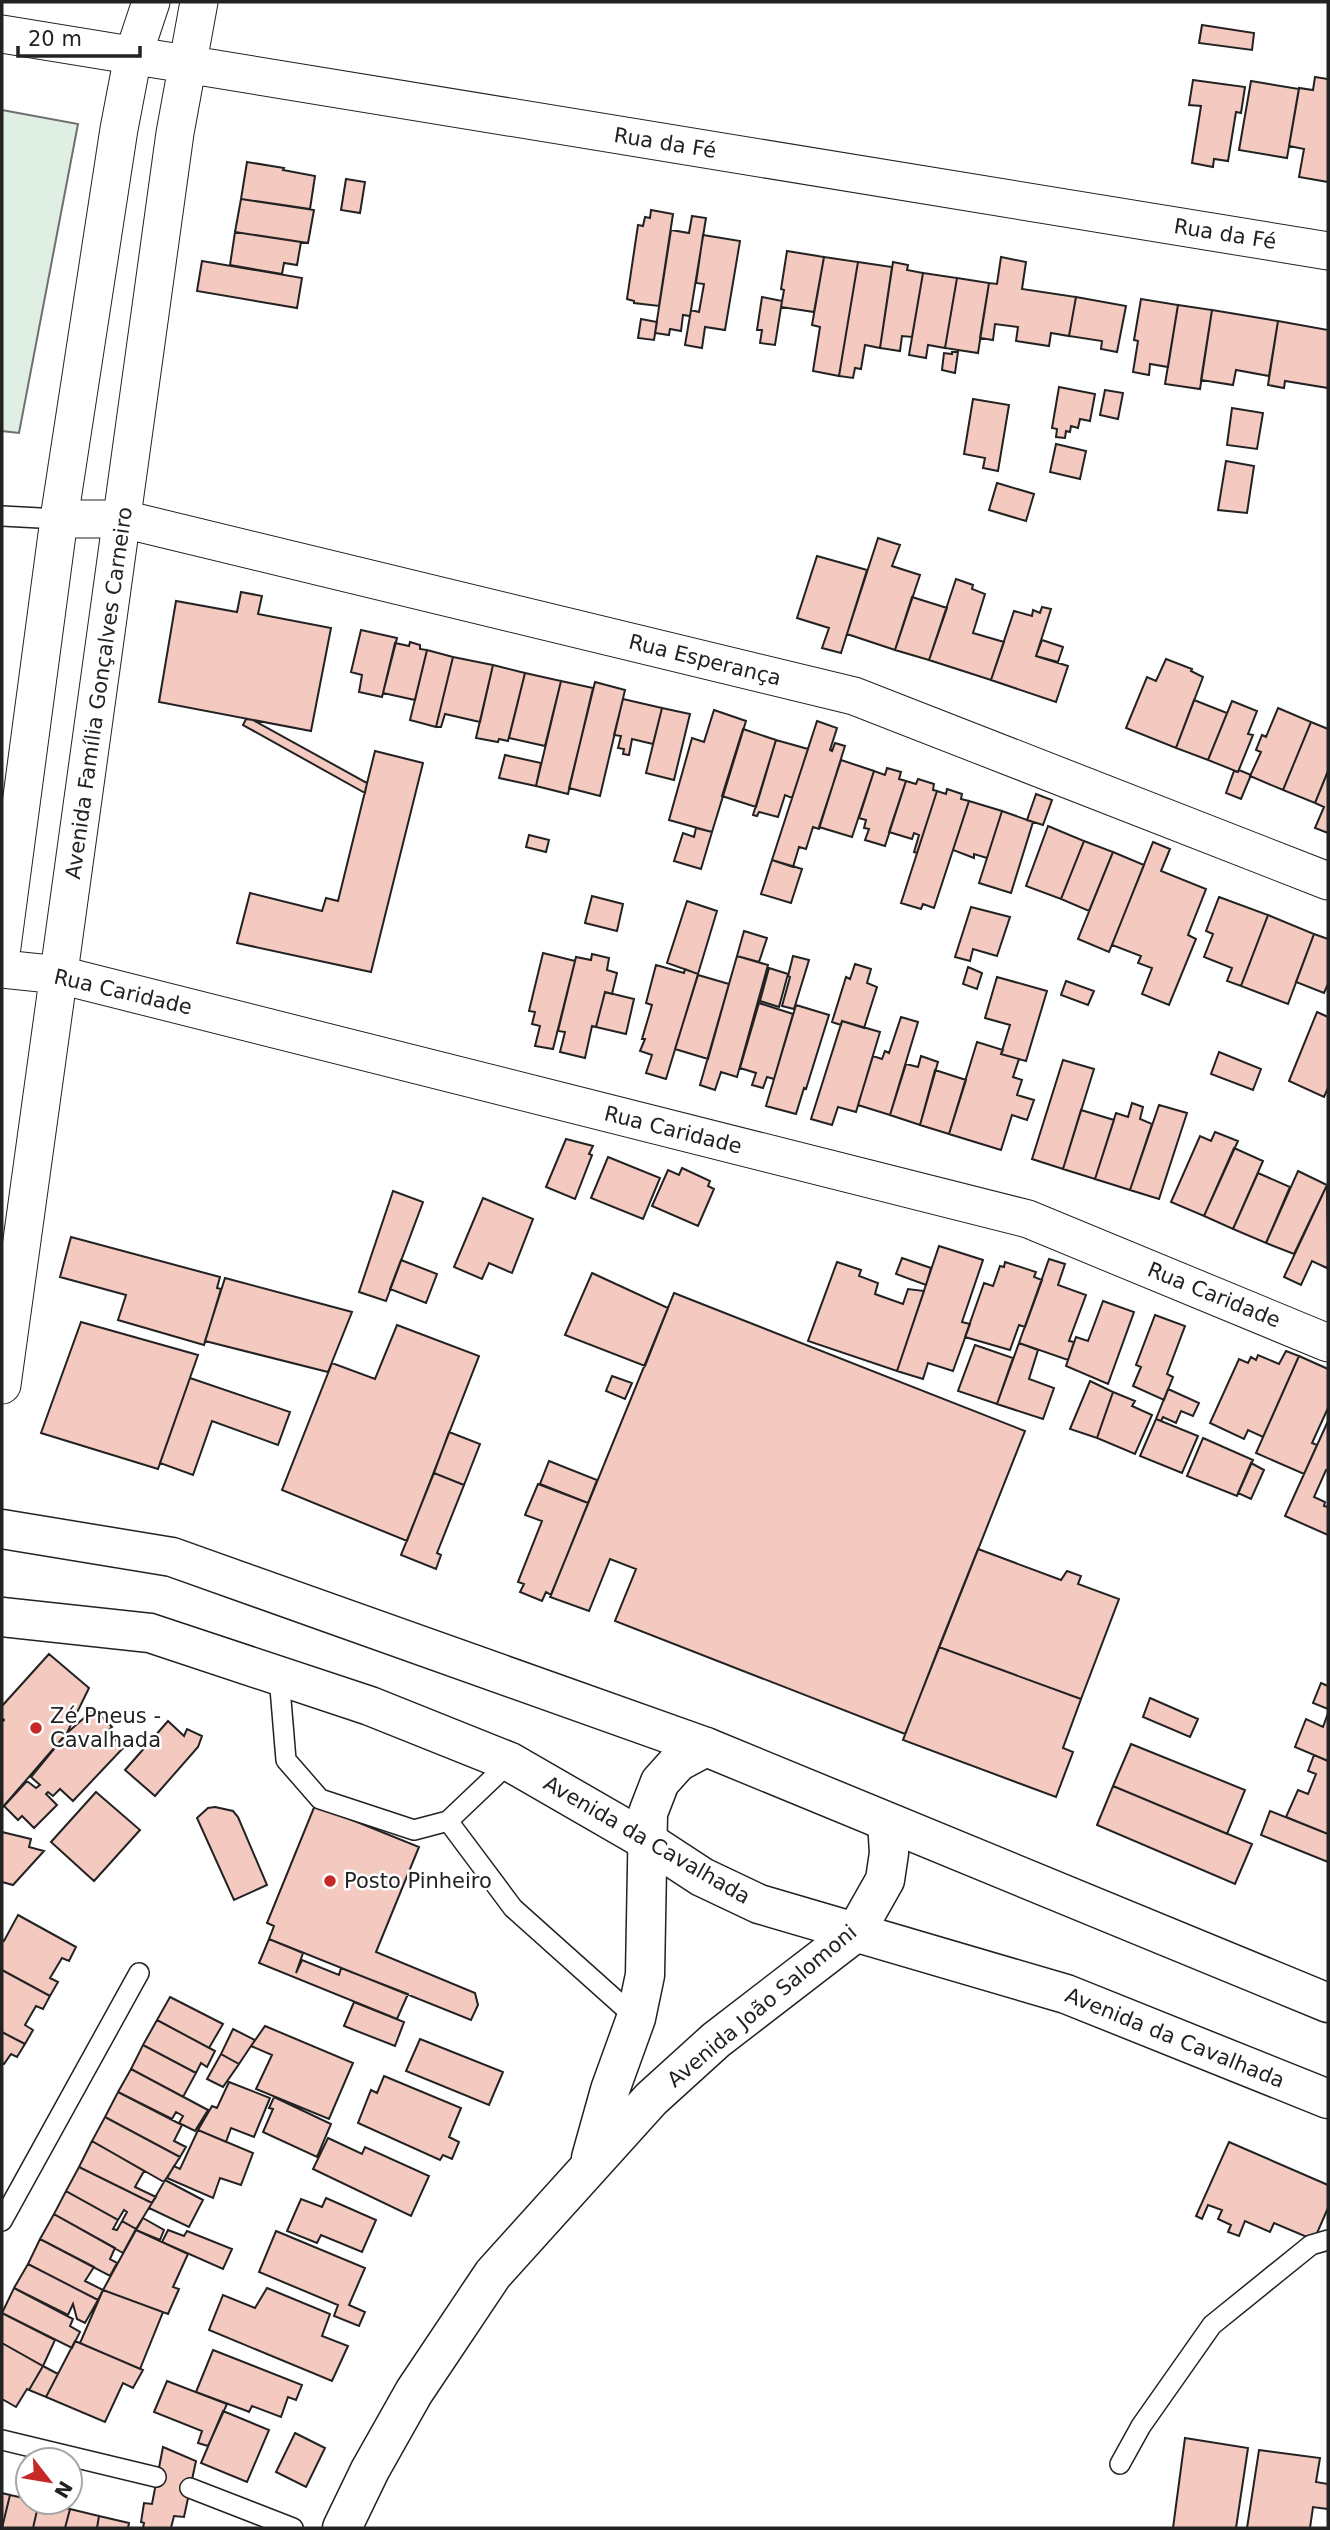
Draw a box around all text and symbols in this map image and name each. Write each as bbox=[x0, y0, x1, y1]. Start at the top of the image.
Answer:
scale bar bbox=[18, 14, 140, 58]
text: 20 m bbox=[28, 27, 82, 51]
street label: Rua da Fé bbox=[612, 123, 718, 163]
street label: Rua da Fé bbox=[1172, 214, 1278, 254]
street label: Avenida Família Gonçalves Carneiro bbox=[61, 505, 137, 881]
street label: Rua Esperança bbox=[626, 629, 784, 691]
street label: Rua Caridade bbox=[52, 964, 194, 1020]
street label: Rua Caridade bbox=[602, 1101, 744, 1159]
street label: Rua Caridade bbox=[1144, 1257, 1284, 1333]
place label: Zé Pneus - Cavalhada bbox=[50, 1704, 161, 1752]
marker: Zé Pneus - Cavalhada bbox=[28, 1720, 44, 1736]
street label: Avenida da Cavalhada bbox=[539, 1771, 755, 1909]
place label: Posto Pinheiro bbox=[344, 1869, 492, 1893]
marker: Posto Pinheiro bbox=[322, 1873, 338, 1889]
street label: Avenida João Salomoni bbox=[663, 1920, 861, 2092]
street label: Avenida da Cavalhada bbox=[1062, 1983, 1288, 2093]
north arrow bbox=[14, 2446, 84, 2516]
text: N bbox=[50, 2477, 77, 2502]

